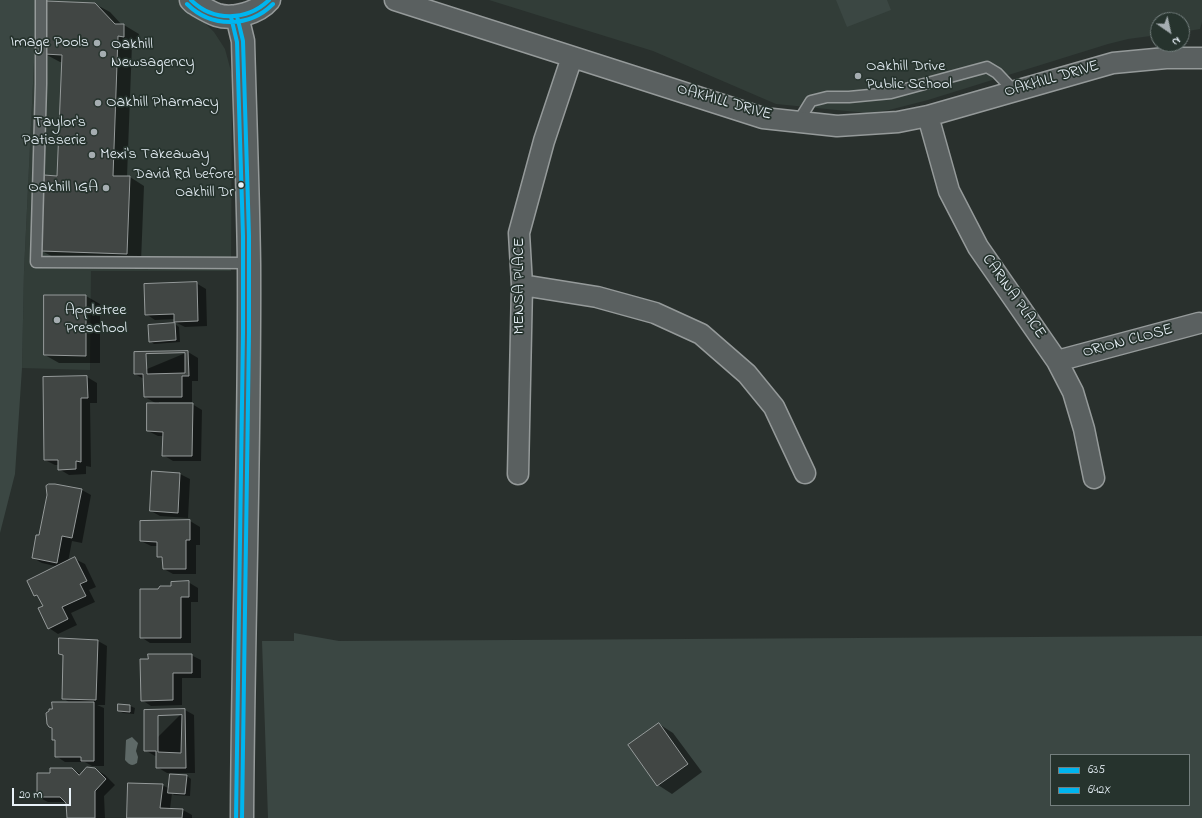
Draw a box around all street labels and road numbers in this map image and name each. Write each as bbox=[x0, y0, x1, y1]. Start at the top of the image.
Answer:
street label: OAKHILL DRIVE bbox=[1002, 57, 1102, 103]
street label: OAKHILL DRIVE bbox=[674, 80, 774, 126]
street label: MENSA PLACE bbox=[510, 238, 530, 334]
street label: CARINA PLACE bbox=[977, 251, 1049, 343]
street label: ORION CLOSE bbox=[1081, 321, 1175, 363]

